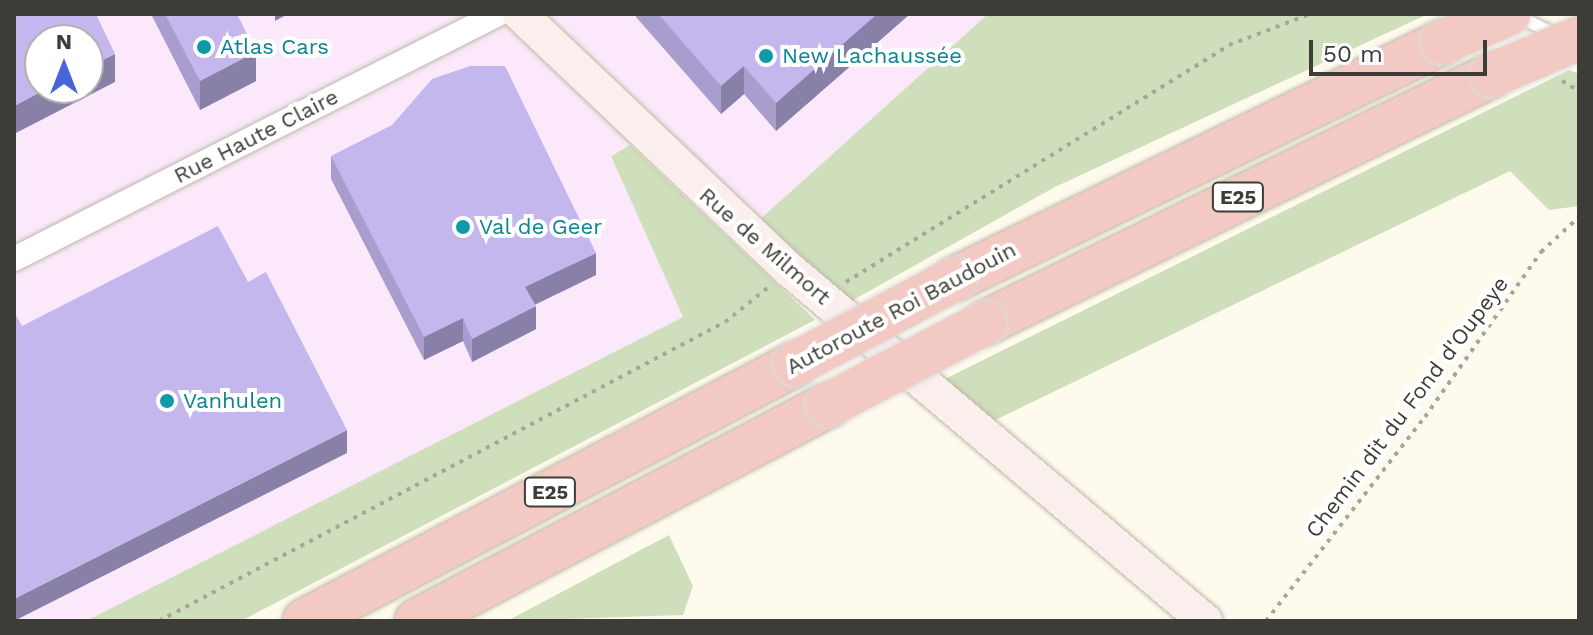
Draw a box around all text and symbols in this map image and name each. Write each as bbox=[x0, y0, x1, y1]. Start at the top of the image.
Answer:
north arrow bbox=[24, 24, 104, 104]
scale bar bbox=[1313, 24, 1491, 74]
text: N bbox=[56, 29, 72, 54]
place label: Atlas Cars bbox=[220, 34, 329, 60]
marker: Atlas Cars bbox=[195, 38, 213, 56]
text: 50 m bbox=[1323, 40, 1383, 68]
place label: New Lachaussée bbox=[782, 43, 962, 69]
marker: New Lachaussée bbox=[757, 47, 775, 65]
street label: Rue Haute Claire bbox=[169, 83, 343, 189]
road number: E25 bbox=[1210, 181, 1266, 213]
street label: Rue de Milmort bbox=[694, 182, 836, 310]
place label: Val de Geer bbox=[479, 214, 603, 240]
marker: Val de Geer bbox=[454, 218, 472, 236]
street label: Autoroute Roi Baudouin bbox=[782, 236, 1020, 380]
street label: Chemin dit du Fond d'Oupeye bbox=[1300, 271, 1514, 543]
place label: Vanhulen bbox=[183, 388, 282, 414]
marker: Vanhulen bbox=[158, 392, 176, 410]
road number: E25 bbox=[522, 476, 578, 508]

